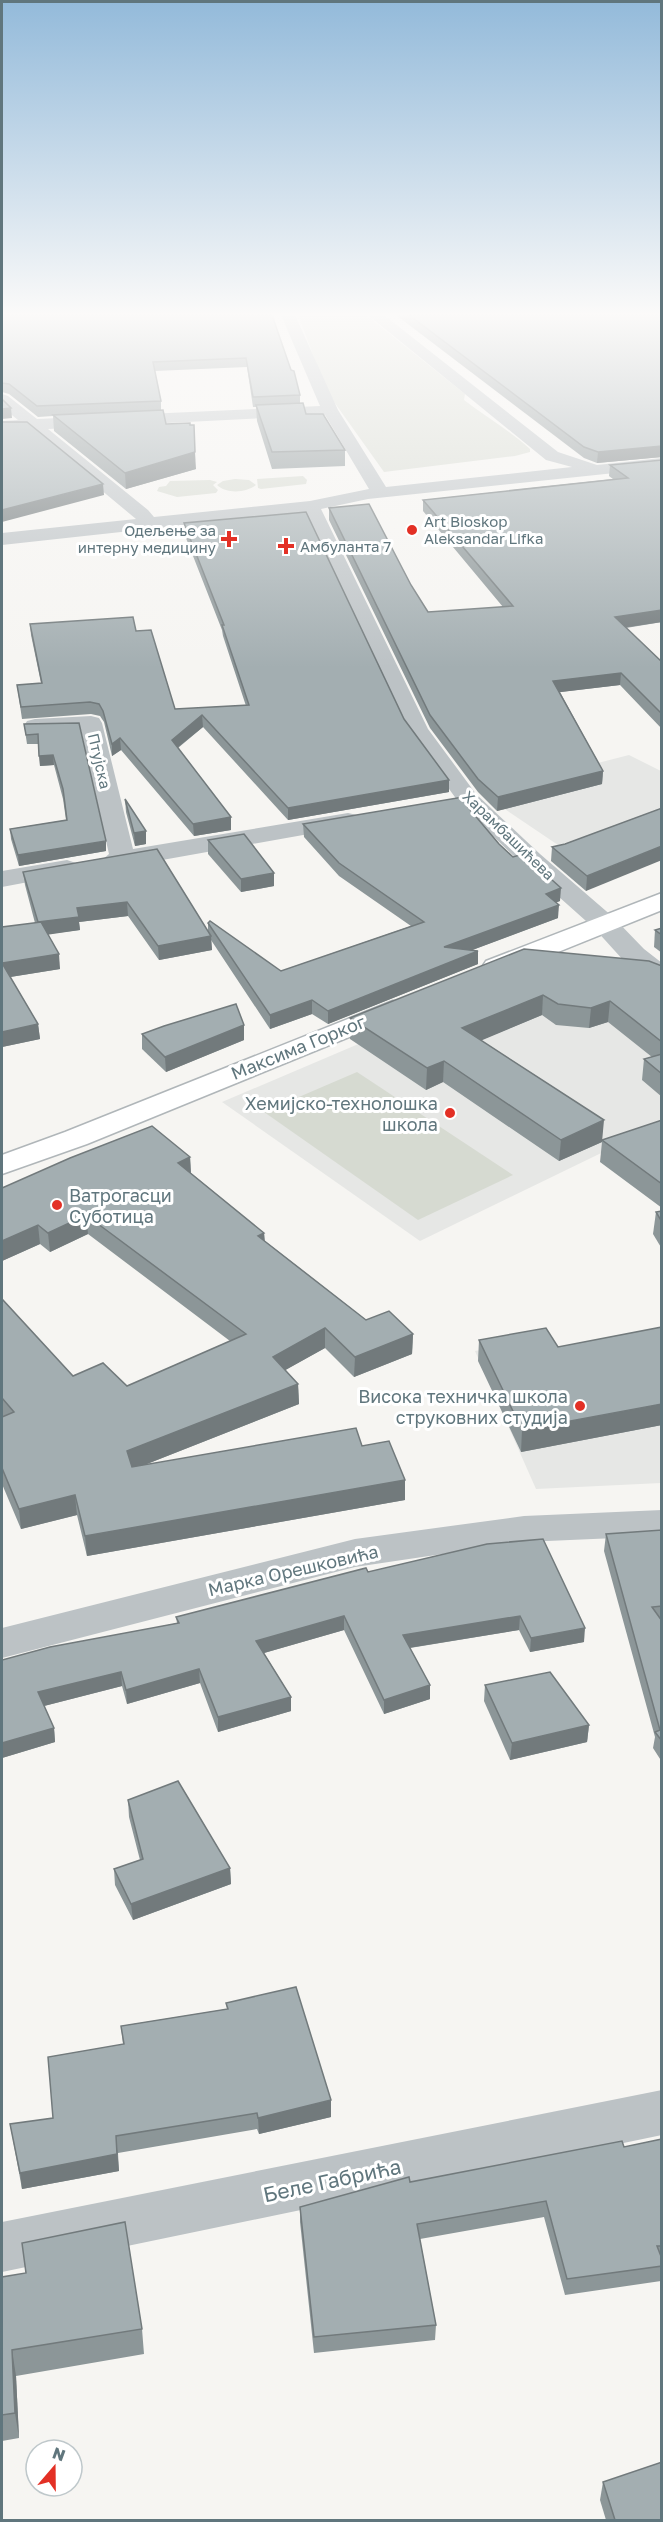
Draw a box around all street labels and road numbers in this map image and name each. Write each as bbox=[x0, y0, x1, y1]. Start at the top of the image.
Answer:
street label: Птујска bbox=[85, 731, 115, 791]
street label: Харамбашићева bbox=[459, 787, 559, 883]
street label: Максима Горког bbox=[228, 1010, 368, 1084]
street label: Марка Орешковића bbox=[206, 1540, 380, 1600]
street label: Беле Габрића bbox=[261, 2153, 403, 2207]

